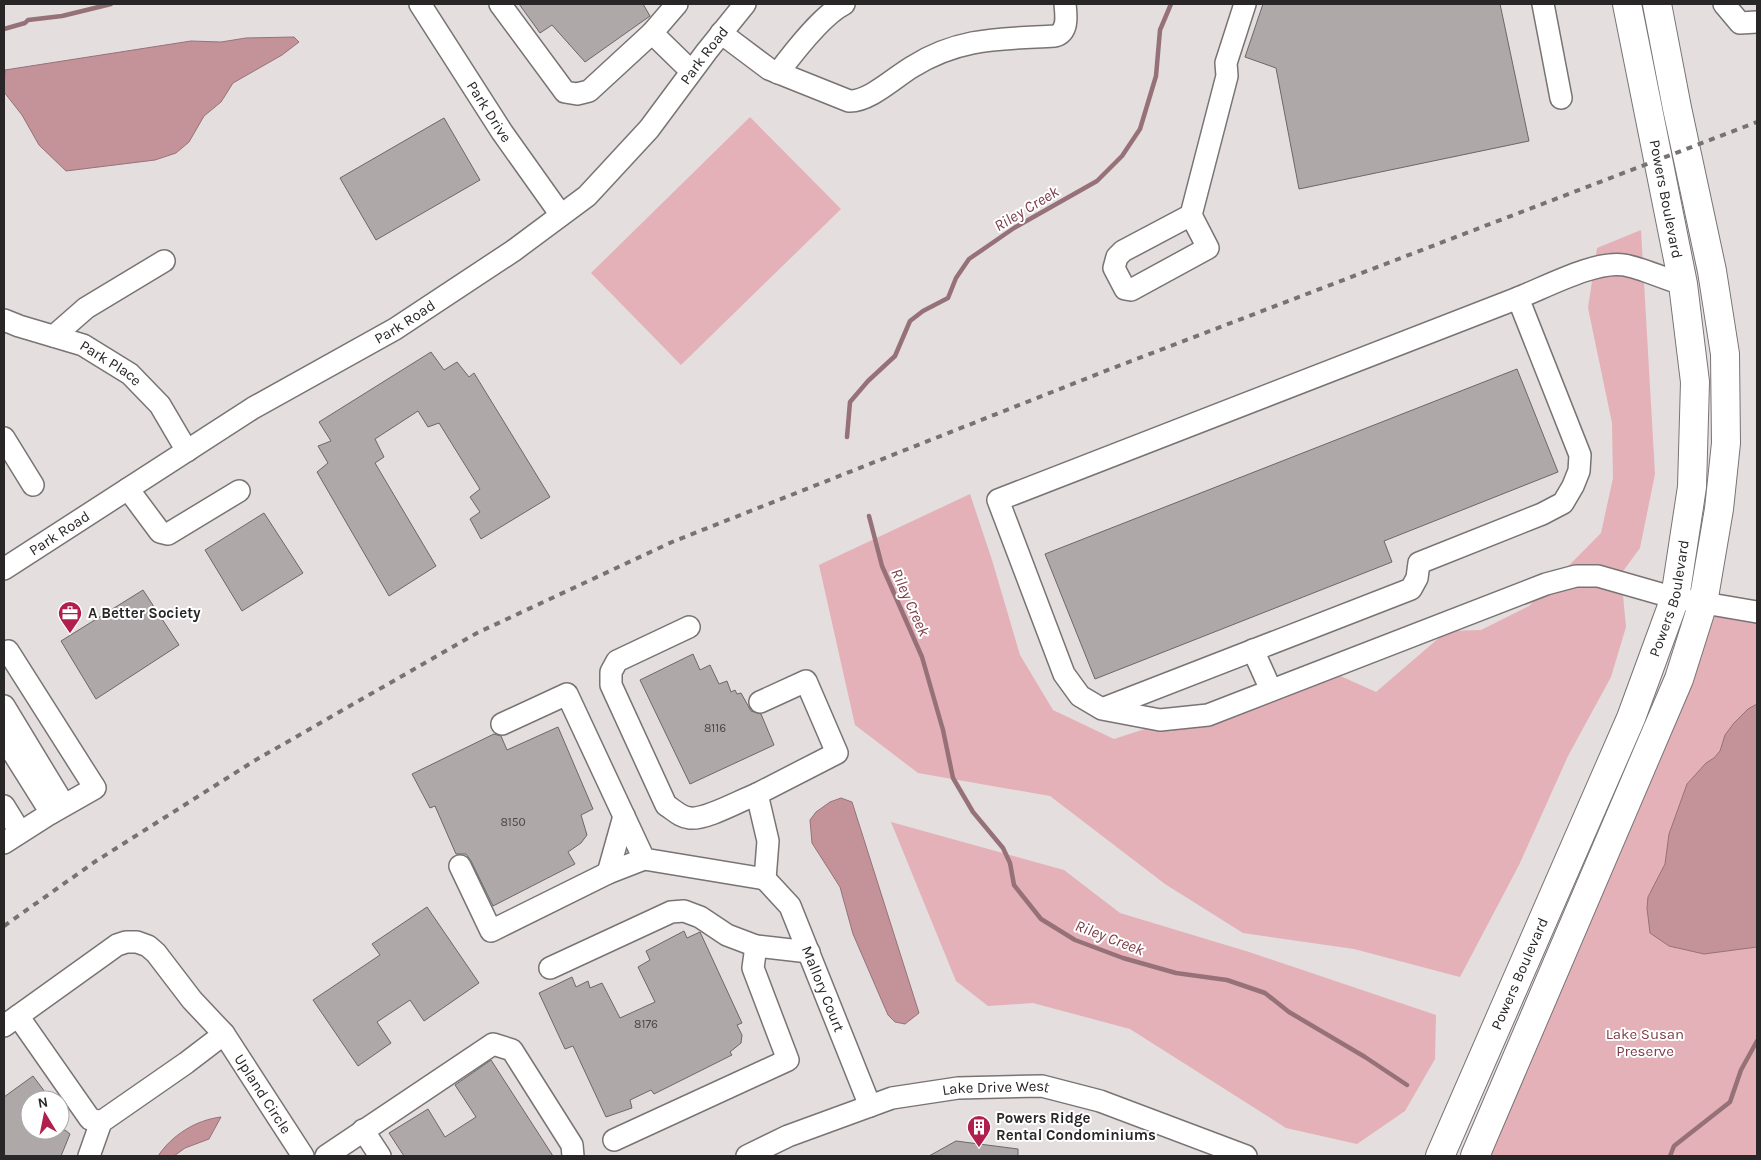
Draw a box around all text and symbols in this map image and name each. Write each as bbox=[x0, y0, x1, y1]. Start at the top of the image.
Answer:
street label: Park Road bbox=[676, 23, 732, 88]
street label: Park Drive bbox=[463, 78, 515, 146]
street label: Powers Boulevard bbox=[1646, 138, 1686, 260]
water label: Riley Creek bbox=[990, 181, 1063, 235]
street label: Park Road bbox=[371, 296, 439, 348]
street label: Park Place bbox=[77, 336, 146, 390]
street label: Park Road bbox=[26, 507, 93, 559]
street label: Powers Boulevard bbox=[1645, 539, 1693, 659]
water label: Riley Creek bbox=[887, 565, 934, 640]
office icon: A Better Society bbox=[57, 600, 83, 634]
place label: A Better Society bbox=[88, 604, 201, 622]
house number: 8116 bbox=[704, 721, 726, 735]
house number: 8150 bbox=[500, 815, 526, 829]
street label: Powers Boulevard bbox=[1487, 915, 1552, 1032]
water label: Riley Creek bbox=[1073, 916, 1148, 960]
street label: Mallory Court bbox=[798, 943, 849, 1035]
house number: 8176 bbox=[634, 1017, 658, 1031]
park label: Lake Susan Preserve bbox=[1606, 1025, 1684, 1060]
street label: Upland Circle bbox=[230, 1051, 295, 1137]
street label: Lake Drive West bbox=[941, 1077, 1052, 1099]
north arrow bbox=[20, 1090, 70, 1140]
text: N bbox=[36, 1093, 49, 1112]
place label: Powers Ridge Rental Condominiums bbox=[996, 1109, 1156, 1144]
building icon: Powers Ridge Rental Condominiums bbox=[966, 1114, 992, 1148]

